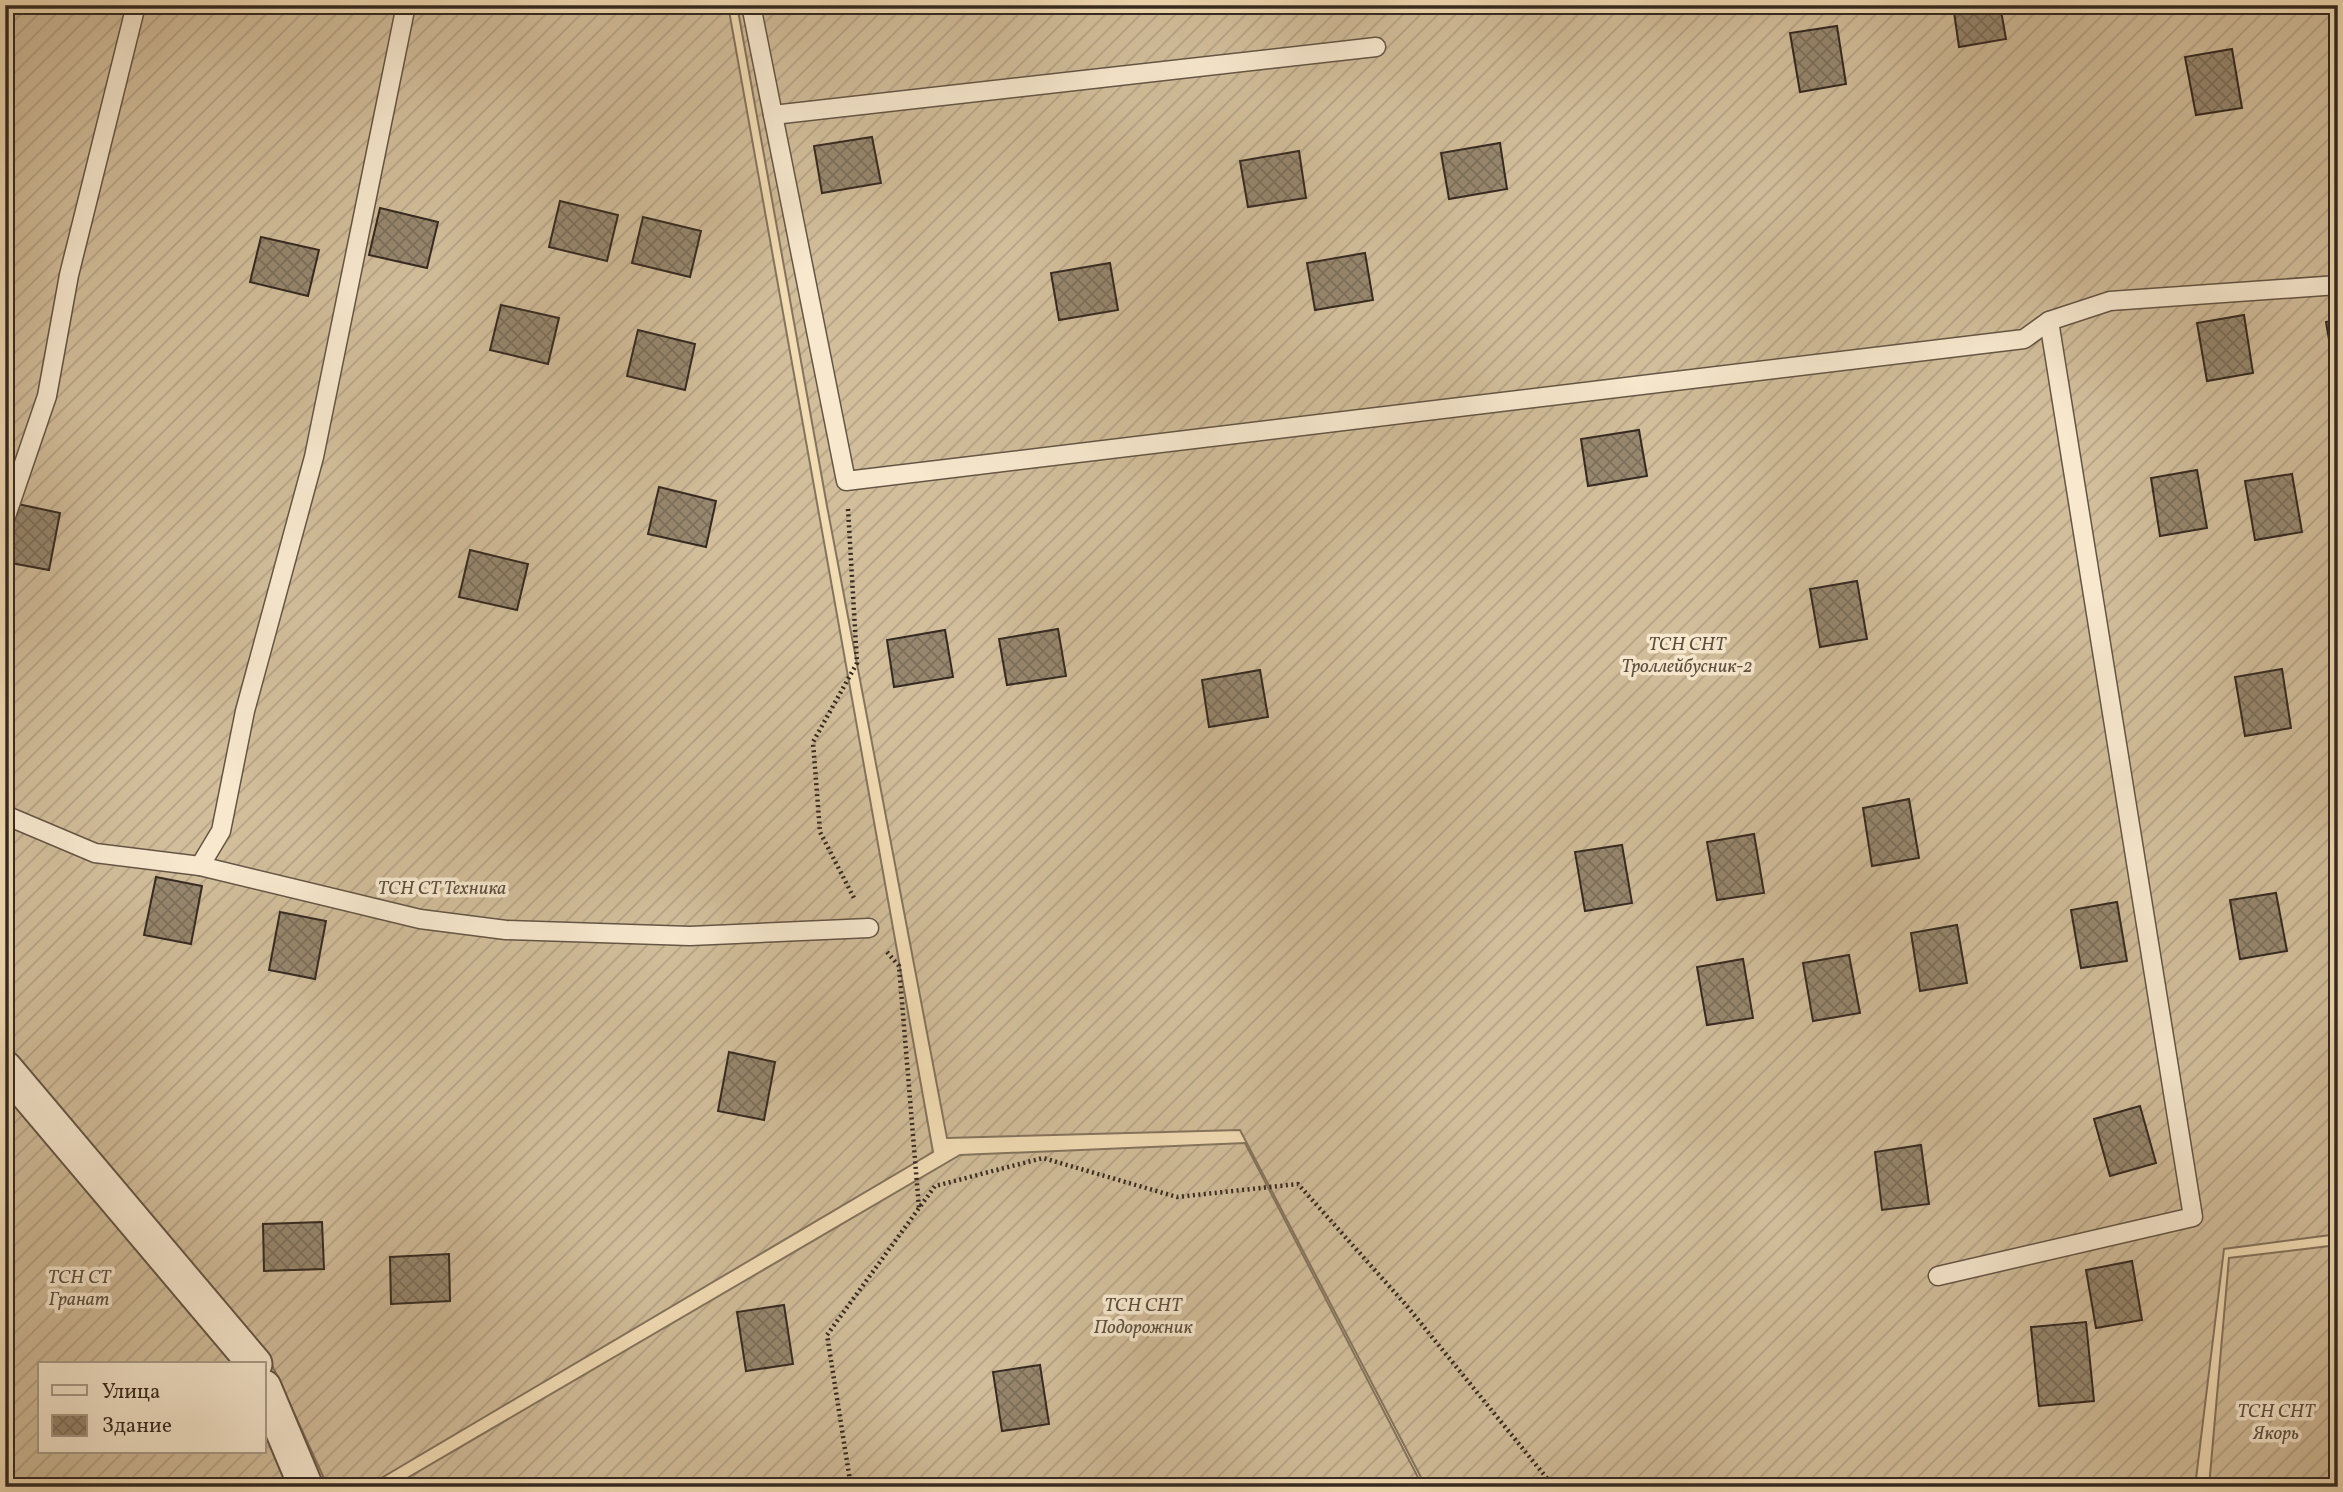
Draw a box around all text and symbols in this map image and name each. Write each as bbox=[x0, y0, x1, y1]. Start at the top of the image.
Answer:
park label: ТСН СНТ Троллейбусник-2 bbox=[1621, 632, 1753, 680]
park label: ТСН СТ Техника bbox=[378, 876, 506, 902]
park label: ТСН СТ Гранат bbox=[48, 1265, 112, 1313]
park label: ТСН СНТ Подорожник bbox=[1094, 1293, 1193, 1341]
legend bbox=[38, 1362, 266, 1454]
text: Улица bbox=[102, 1378, 160, 1407]
park label: ТСН СНТ Якорь bbox=[2238, 1399, 2316, 1447]
text: Здание bbox=[102, 1412, 172, 1441]

